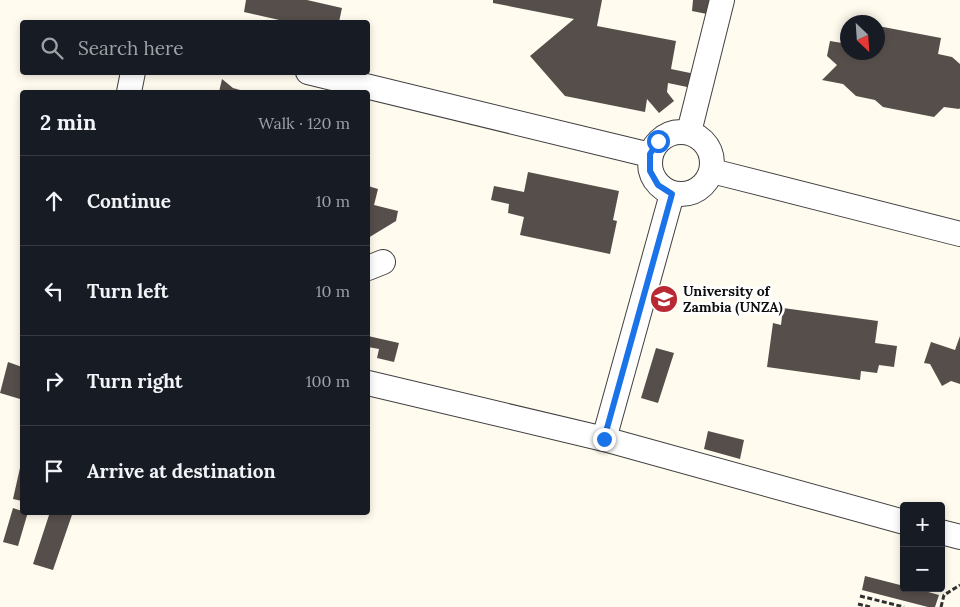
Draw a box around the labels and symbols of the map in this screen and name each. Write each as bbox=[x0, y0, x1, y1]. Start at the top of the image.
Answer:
north arrow bbox=[840, 15, 885, 60]
route start bbox=[647, 130, 670, 153]
place label: University of Zambia (UNZA) bbox=[683, 282, 783, 316]
school or university icon: University of Zambia (UNZA) bbox=[649, 284, 679, 314]
route end bbox=[593, 428, 616, 451]

